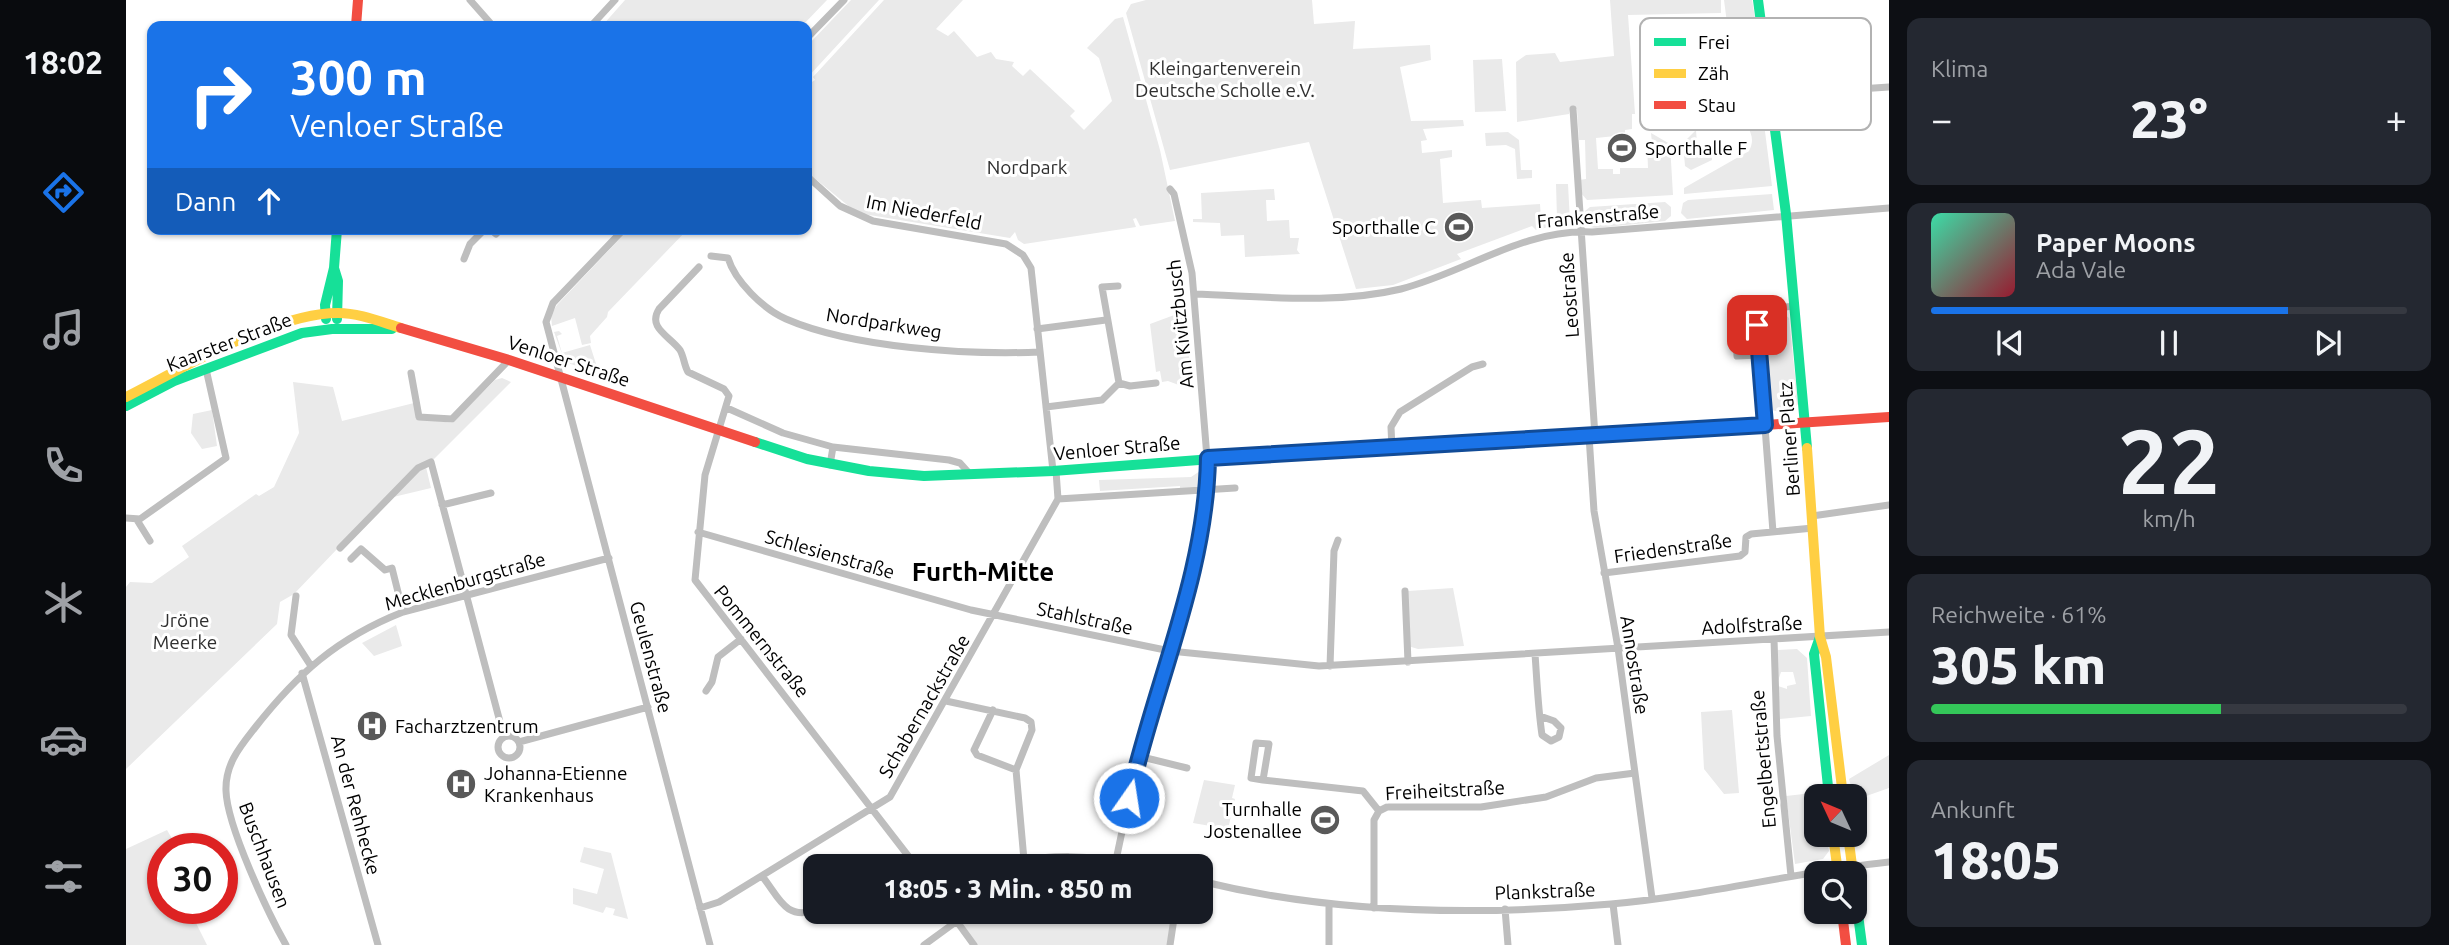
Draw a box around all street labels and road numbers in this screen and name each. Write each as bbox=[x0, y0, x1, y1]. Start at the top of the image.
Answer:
street label: Im Niederfeld bbox=[865, 190, 983, 234]
street label: Frankenstraße bbox=[1536, 200, 1660, 232]
street label: Leostraße bbox=[1555, 251, 1583, 339]
street label: Am Kivitzbusch bbox=[1162, 258, 1198, 390]
street label: Nordparkweg bbox=[825, 303, 943, 343]
street label: Kaarster Straße bbox=[163, 308, 295, 376]
street label: Venloer Straße bbox=[505, 331, 633, 391]
street label: Berliner Platz bbox=[1774, 381, 1804, 497]
street label: Venloer Straße bbox=[1053, 431, 1181, 465]
street label: Schlesienstraße bbox=[763, 525, 897, 583]
street label: Friedenstraße bbox=[1613, 529, 1733, 567]
street label: Mecklenburgstraße bbox=[382, 547, 548, 615]
street label: Pommernstraße bbox=[710, 580, 814, 702]
street label: Stahlstraße bbox=[1035, 597, 1135, 639]
street label: Geulenstraße bbox=[626, 599, 676, 715]
street label: Adolfstraße bbox=[1701, 611, 1803, 639]
street label: Annostraße bbox=[1616, 614, 1654, 716]
street label: Schabernackstraße bbox=[874, 630, 974, 782]
street label: Engelbertstraße bbox=[1746, 689, 1780, 829]
street label: An der Rehhecke bbox=[327, 733, 385, 877]
street label: Freiheitstraße bbox=[1385, 776, 1505, 804]
street label: Buschhausen bbox=[235, 799, 295, 911]
street label: Plankstraße bbox=[1494, 878, 1596, 904]

